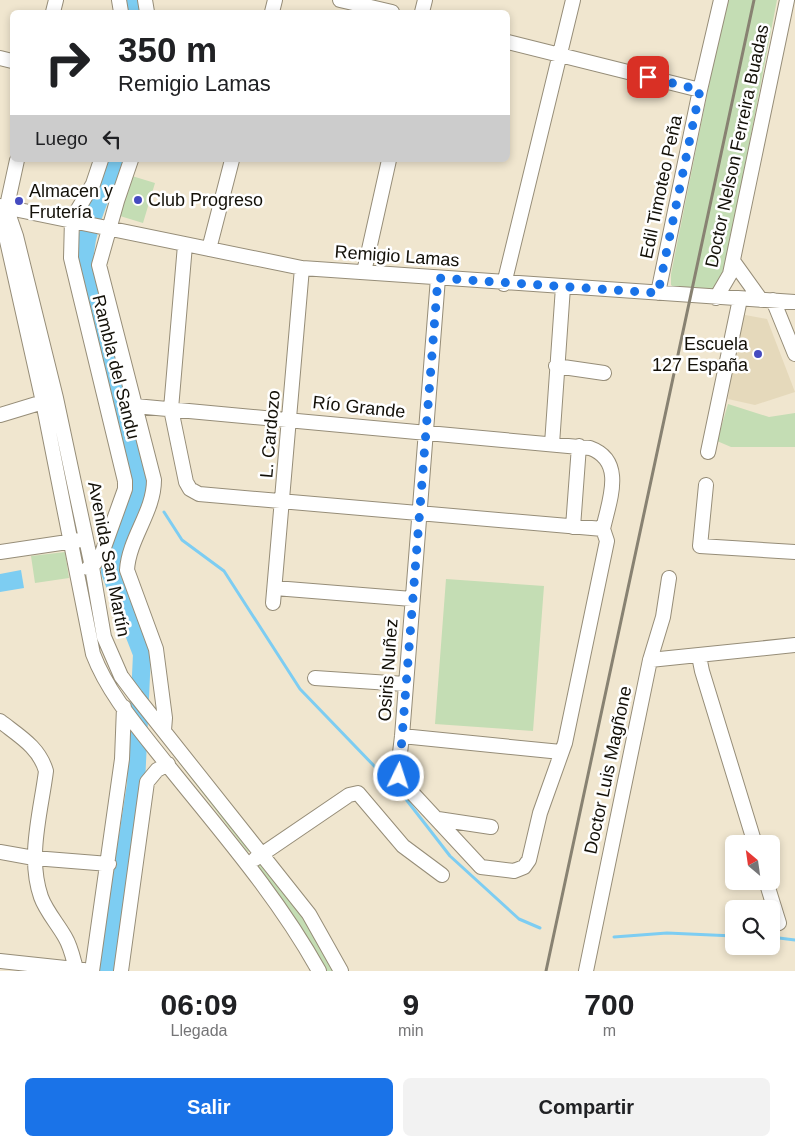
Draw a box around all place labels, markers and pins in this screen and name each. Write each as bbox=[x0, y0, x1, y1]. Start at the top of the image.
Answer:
pin bbox=[627, 56, 669, 98]
place label: Almacen y Frutería bbox=[29, 181, 113, 222]
place label: Club Progreso bbox=[148, 190, 263, 210]
marker: Club Progreso bbox=[132, 194, 144, 206]
marker: Almacen y Frutería bbox=[13, 195, 25, 207]
place label: Escuela 127 España bbox=[652, 334, 749, 375]
marker: Escuela 127 España bbox=[752, 348, 764, 360]

